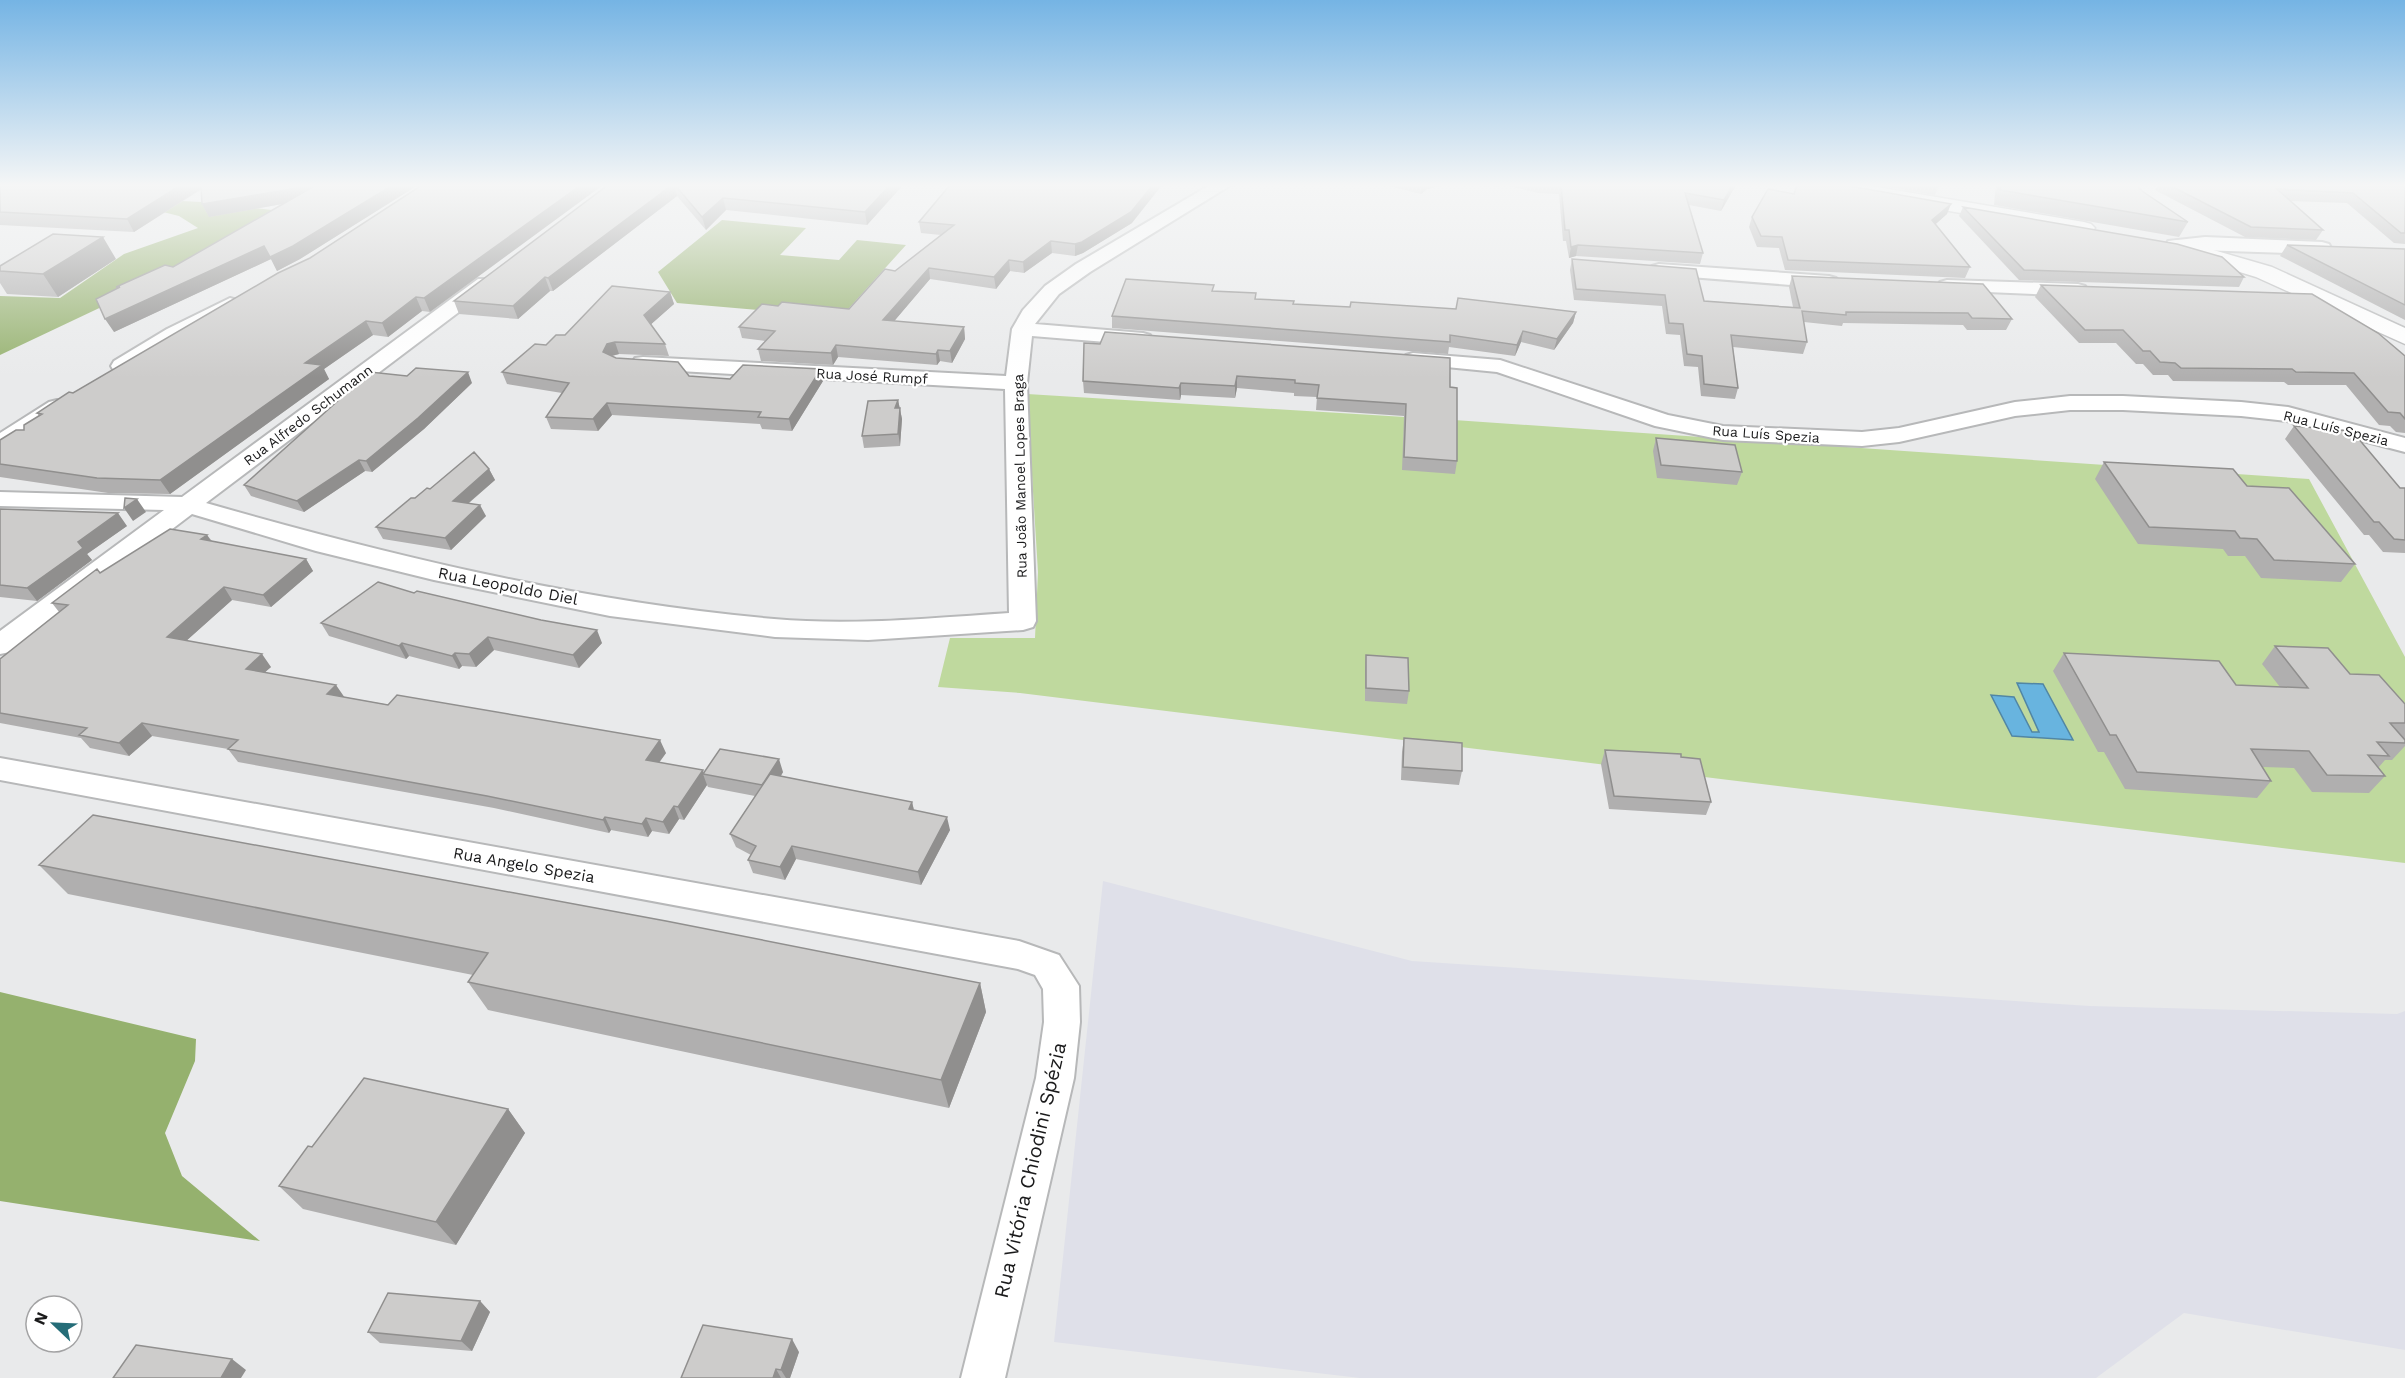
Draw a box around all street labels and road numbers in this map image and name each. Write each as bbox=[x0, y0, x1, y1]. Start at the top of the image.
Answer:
street label: Rua Alfredo Schumann bbox=[241, 361, 375, 469]
street label: Rua José Rumpf bbox=[816, 365, 929, 387]
street label: Rua João Manoel Lopes Braga bbox=[1010, 374, 1030, 578]
street label: Rua Luís Spezia bbox=[2282, 407, 2390, 449]
street label: Rua Luís Spezia bbox=[1712, 422, 1820, 446]
street label: Rua Leopoldo Diel bbox=[436, 563, 580, 609]
street label: Rua Angelo Spezia bbox=[452, 843, 596, 887]
street label: Rua Vitória Chiodini Spézia bbox=[989, 1040, 1071, 1300]

